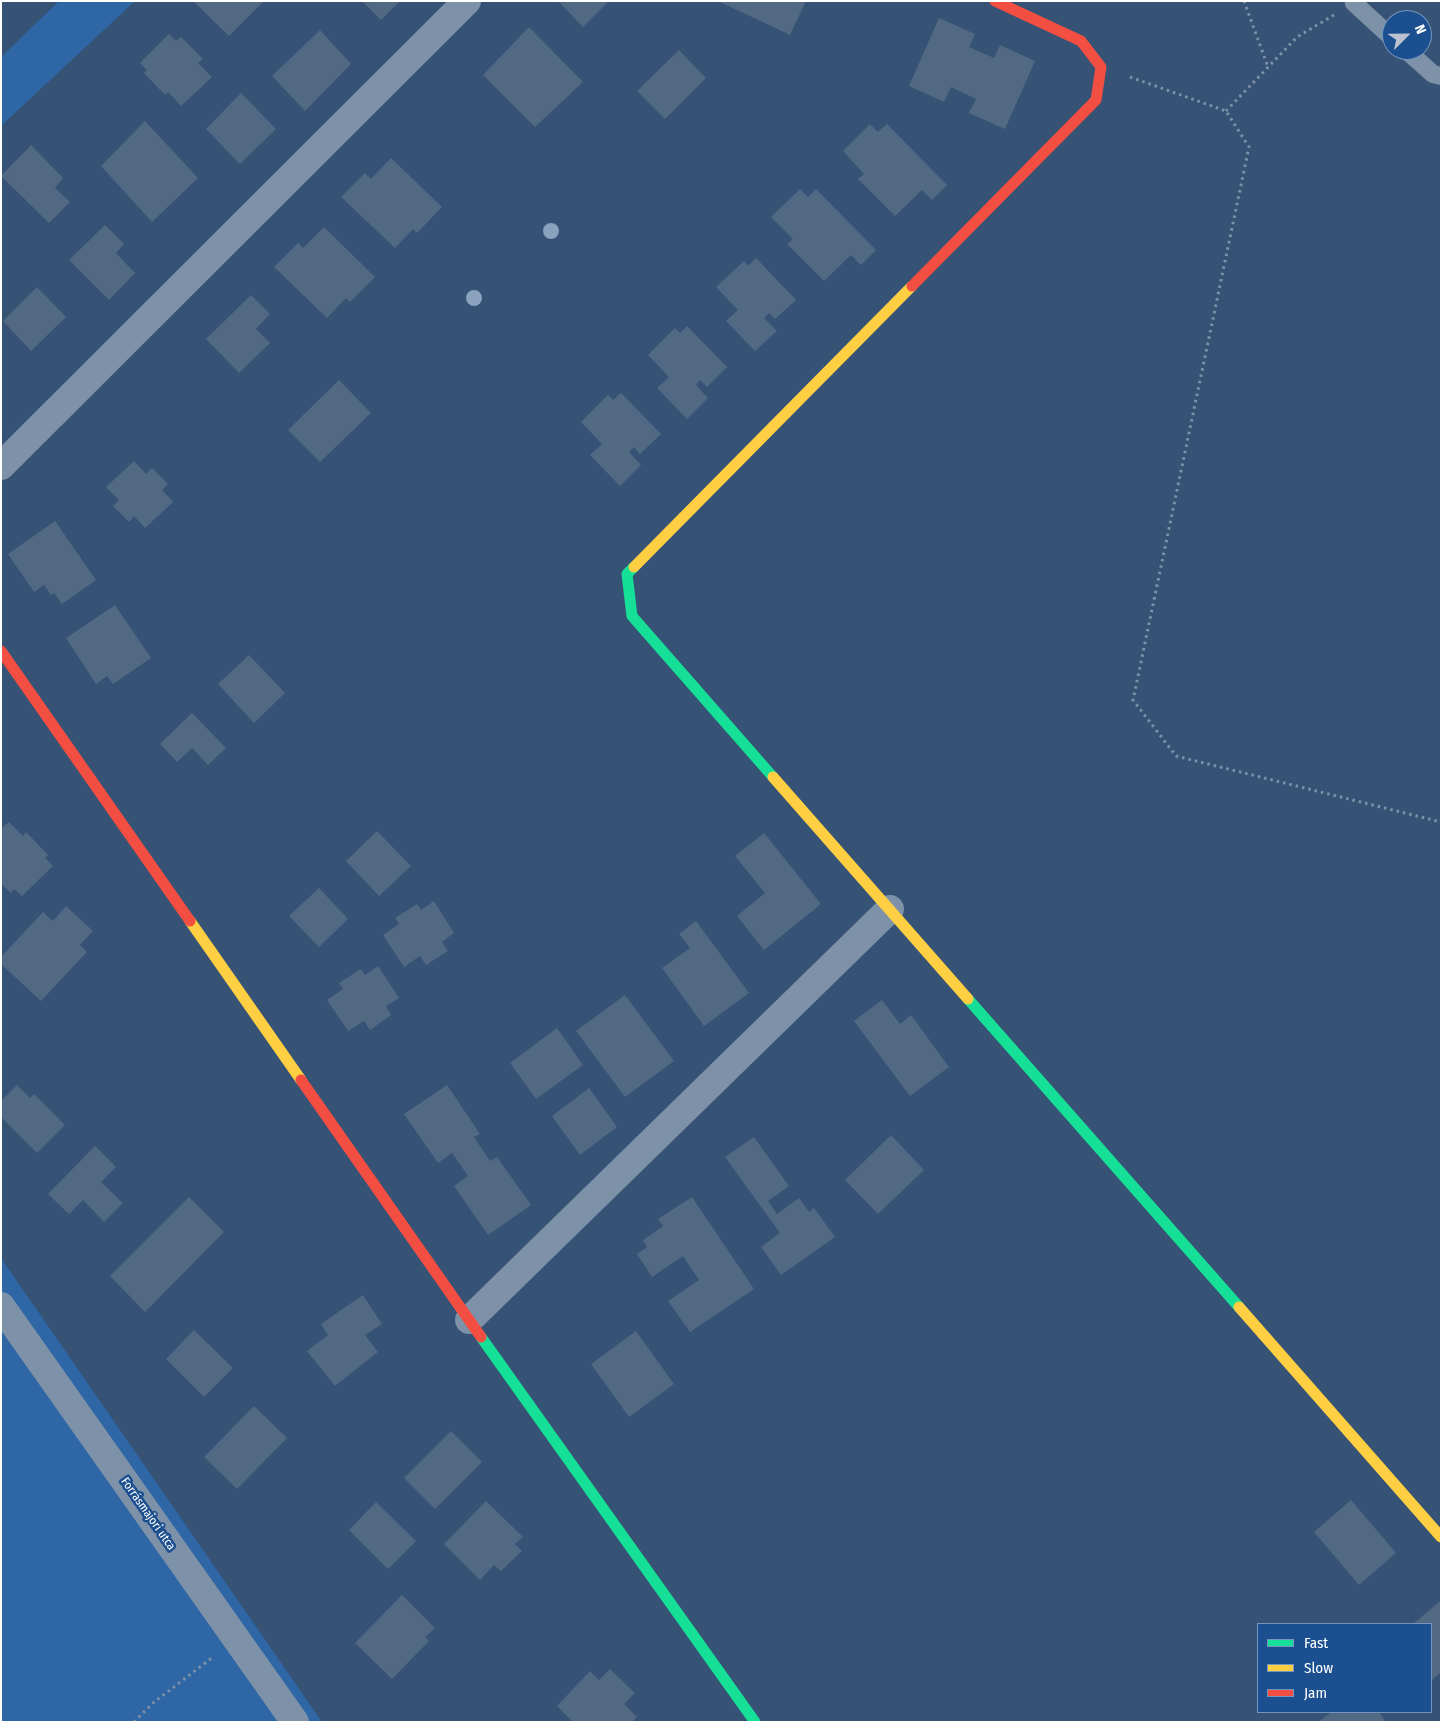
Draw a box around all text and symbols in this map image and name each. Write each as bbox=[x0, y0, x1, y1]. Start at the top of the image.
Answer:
north arrow bbox=[1382, 10, 1432, 60]
text: N bbox=[1411, 22, 1430, 37]
street label: Forrásmajori utca bbox=[118, 1475, 178, 1553]
legend bbox=[1257, 1623, 1432, 1713]
text: Fast bbox=[1304, 1634, 1328, 1652]
text: Slow bbox=[1304, 1659, 1333, 1677]
text: Jam bbox=[1304, 1684, 1327, 1702]

